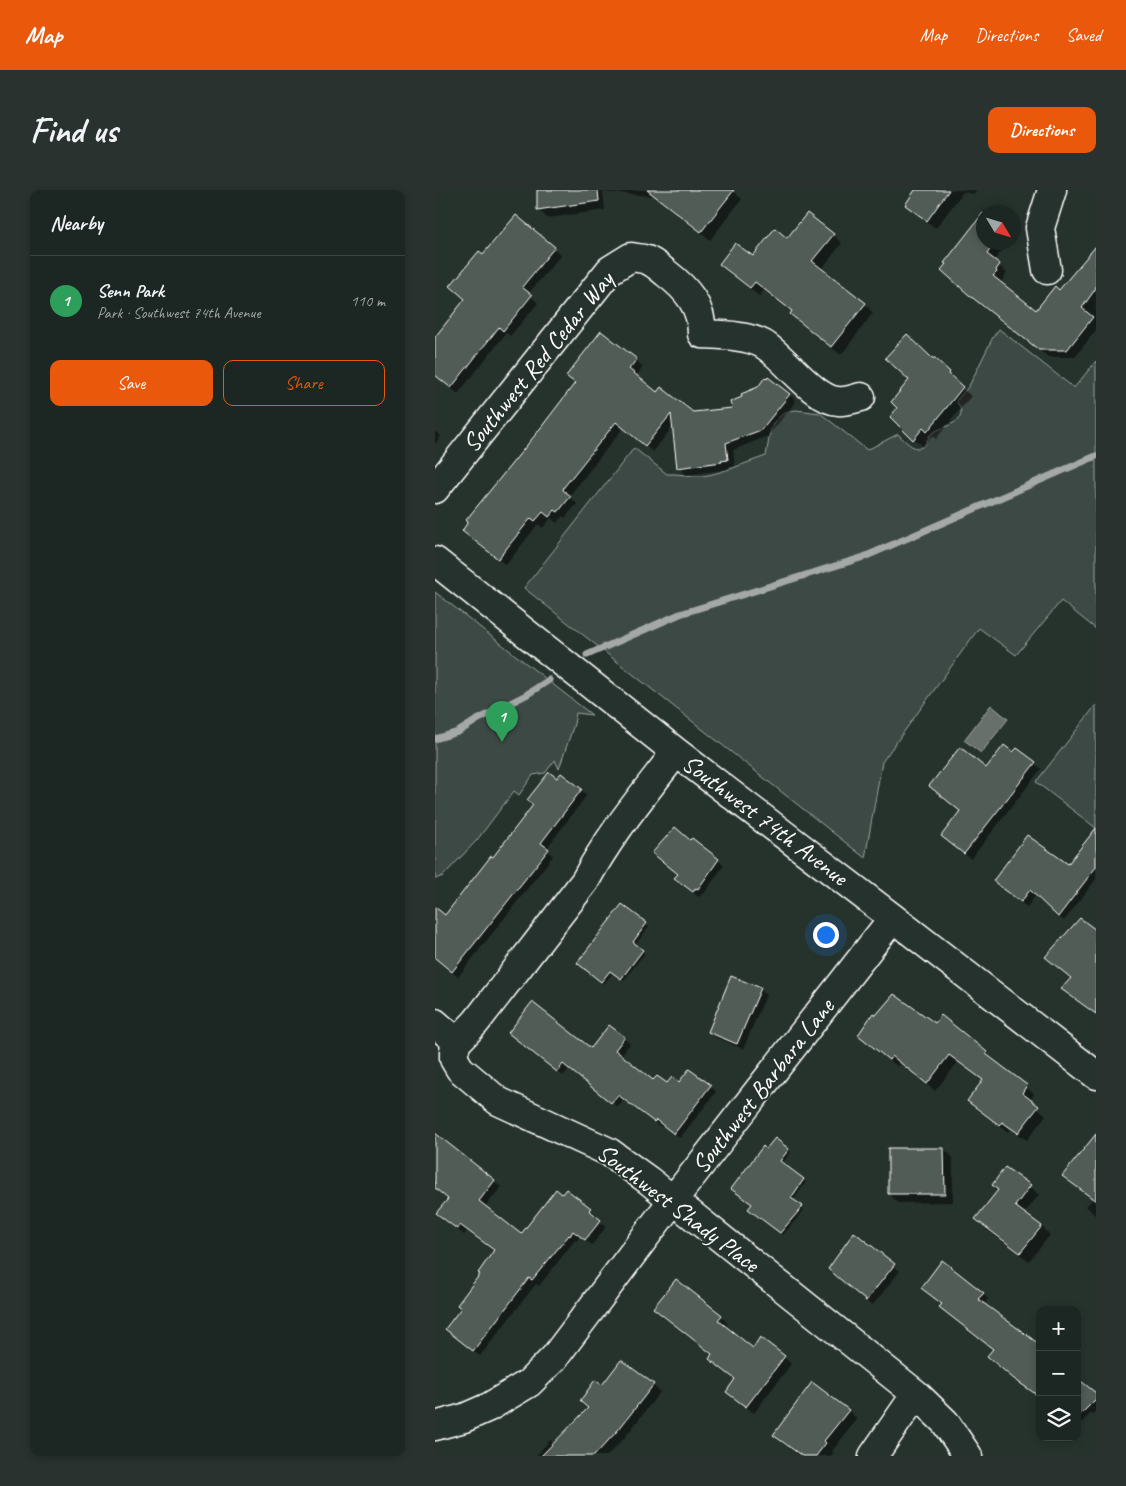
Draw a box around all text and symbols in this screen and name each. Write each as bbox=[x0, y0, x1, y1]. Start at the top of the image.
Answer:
text: Map bbox=[25, 20, 62, 50]
text: Map bbox=[920, 24, 947, 46]
text: Directions bbox=[975, 24, 1038, 46]
text: Saved bbox=[1066, 24, 1101, 46]
button: Directions bbox=[988, 107, 1096, 153]
text: Find us bbox=[30, 108, 117, 153]
north arrow bbox=[976, 205, 1021, 250]
text: Nearby bbox=[50, 210, 103, 236]
street label: Southwest Red Cedar Way bbox=[455, 263, 622, 459]
text: Senn Park bbox=[97, 279, 164, 303]
text: 1 bbox=[62, 291, 70, 311]
text: 110 m bbox=[351, 291, 385, 311]
text: Park · Southwest 74th Avenue bbox=[97, 303, 261, 323]
button: Save bbox=[50, 360, 213, 406]
button: Share bbox=[223, 360, 385, 406]
pin: 1 bbox=[486, 701, 518, 742]
street label: Southwest 74th Avenue bbox=[676, 747, 856, 894]
your location bbox=[813, 922, 839, 948]
street label: Southwest Barbara Lane bbox=[685, 991, 843, 1180]
street label: Southwest Shady Place bbox=[590, 1136, 767, 1281]
map controls bbox=[1036, 1306, 1081, 1441]
button: + bbox=[1036, 1306, 1081, 1351]
button: − bbox=[1036, 1351, 1081, 1396]
button: layers bbox=[1036, 1396, 1081, 1441]

